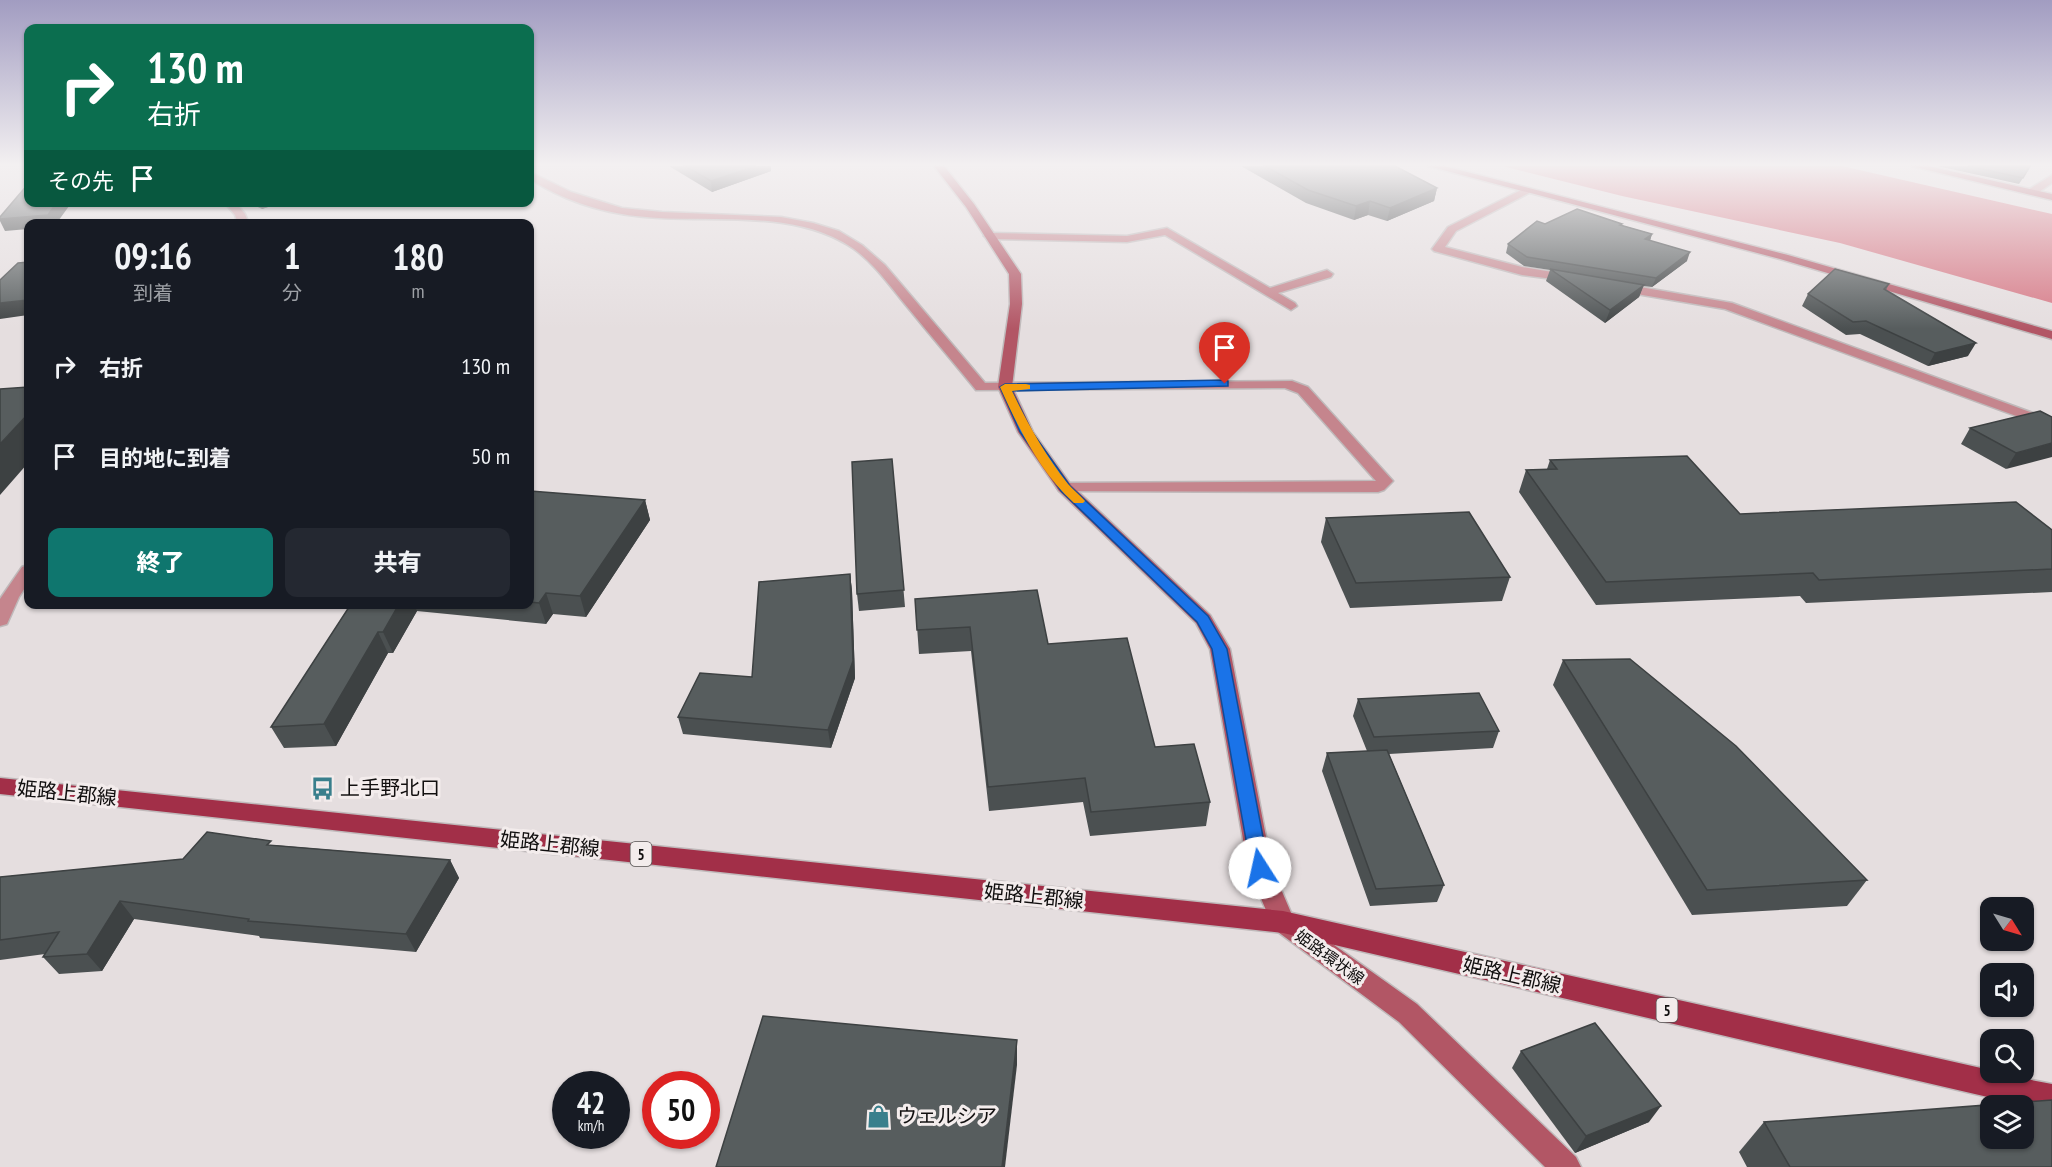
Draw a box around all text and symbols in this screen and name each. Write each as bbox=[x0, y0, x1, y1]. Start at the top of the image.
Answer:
text: 130 m bbox=[147, 40, 244, 95]
icon: right bbox=[48, 48, 126, 126]
text: 右折 bbox=[147, 97, 201, 131]
icon: arrive bbox=[126, 162, 159, 195]
text: その先 bbox=[48, 167, 114, 195]
text: 09:16 bbox=[114, 232, 192, 279]
text: 1 bbox=[284, 232, 301, 279]
text: 180 bbox=[392, 233, 444, 280]
text: m bbox=[412, 278, 425, 304]
text: 到着 bbox=[133, 280, 173, 306]
text: 分 bbox=[282, 280, 302, 306]
pin bbox=[1199, 322, 1250, 384]
icon: arrive bbox=[1208, 331, 1241, 364]
icon: right bbox=[48, 350, 81, 383]
text: 130 m bbox=[461, 352, 510, 380]
text: 右折 bbox=[99, 354, 143, 382]
icon: arrive bbox=[48, 440, 81, 473]
text: 50 m bbox=[471, 442, 510, 470]
text: 目的地に到着 bbox=[99, 444, 231, 472]
button: 終了 bbox=[48, 528, 273, 597]
button: 共有 bbox=[285, 528, 510, 597]
street label: 姫路上郡線 bbox=[16, 775, 118, 811]
bus stop icon: 上手野北口 bbox=[309, 775, 335, 801]
place label: 上手野北口 bbox=[340, 775, 440, 801]
street label: 姫路上郡線 bbox=[499, 826, 601, 862]
position arrow bbox=[1228, 836, 1292, 900]
road number: 5 bbox=[630, 842, 652, 866]
street label: 姫路上郡線 bbox=[983, 878, 1085, 914]
north arrow bbox=[1980, 897, 2034, 951]
map controls bbox=[1980, 897, 2034, 1149]
street label: 姫路環状線 bbox=[1292, 925, 1368, 989]
street label: 姫路上郡線 bbox=[1460, 951, 1564, 999]
button: sound bbox=[1980, 963, 2034, 1017]
road number: 5 bbox=[1656, 998, 1678, 1022]
button: search bbox=[1980, 1029, 2034, 1083]
speed limit sign: 50 bbox=[642, 1071, 720, 1149]
text: 42 bbox=[577, 1083, 605, 1122]
button: layers bbox=[1980, 1095, 2034, 1149]
shop icon: ウェルシア bbox=[866, 1103, 892, 1129]
place label: ウェルシア bbox=[897, 1103, 997, 1129]
text: km/h bbox=[578, 1116, 604, 1135]

